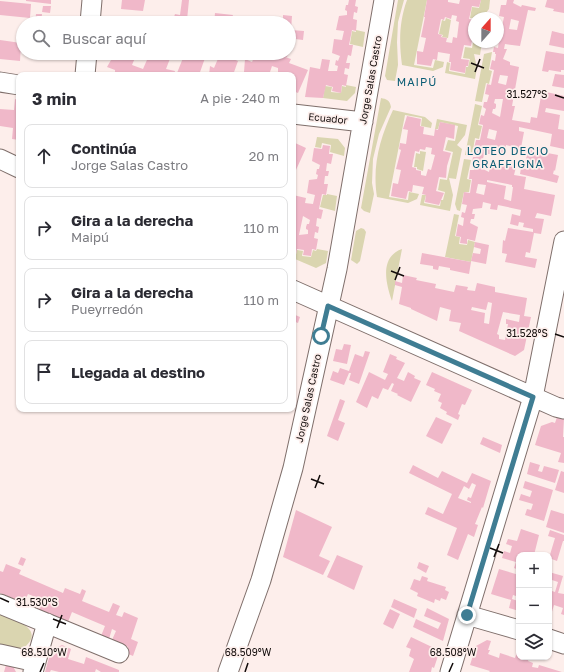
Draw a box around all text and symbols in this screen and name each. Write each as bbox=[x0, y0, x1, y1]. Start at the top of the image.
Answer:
north arrow bbox=[468, 12, 504, 48]
search box bbox=[16, 16, 296, 60]
icon: search bbox=[30, 27, 52, 49]
text: Buscar aquí bbox=[62, 29, 146, 47]
street label: Jorge Salas Castro bbox=[356, 35, 384, 125]
district label: MAIPÚ bbox=[397, 75, 437, 88]
text: 3 min bbox=[32, 88, 76, 109]
text: 31.527°S bbox=[507, 88, 547, 100]
text: A pie · 240 m bbox=[200, 90, 280, 106]
street label: Ecuador bbox=[308, 110, 348, 126]
text: Continúa bbox=[71, 139, 137, 157]
district label: LOTEO DECIO GRAFFIGNA bbox=[467, 144, 549, 170]
icon: ahead bbox=[33, 145, 55, 167]
text: 20 m bbox=[249, 148, 279, 164]
text: Jorge Salas Castro bbox=[71, 157, 188, 173]
text: Gira a la derecha bbox=[71, 211, 193, 229]
icon: right bbox=[33, 217, 55, 239]
text: 110 m bbox=[244, 220, 279, 236]
text: Maipú bbox=[71, 229, 109, 245]
text: Gira a la derecha bbox=[71, 283, 193, 301]
icon: right bbox=[33, 289, 55, 311]
text: 110 m bbox=[244, 292, 279, 308]
text: Pueyrredón bbox=[71, 301, 143, 317]
route start bbox=[312, 327, 330, 345]
text: 31.528°S bbox=[506, 327, 548, 339]
street label: Jorge Salas Castro bbox=[293, 353, 323, 443]
icon: arrive bbox=[33, 361, 55, 383]
text: Llegada al destino bbox=[71, 363, 205, 381]
map controls bbox=[516, 552, 552, 660]
button: + bbox=[516, 552, 552, 588]
button: − bbox=[516, 588, 552, 624]
text: 31.530°S bbox=[16, 596, 58, 608]
route end bbox=[458, 606, 476, 624]
button: layers bbox=[516, 624, 552, 660]
text: 68.510°W bbox=[21, 646, 67, 658]
text: 68.509°W bbox=[225, 646, 272, 658]
text: 68.508°W bbox=[430, 646, 477, 658]

